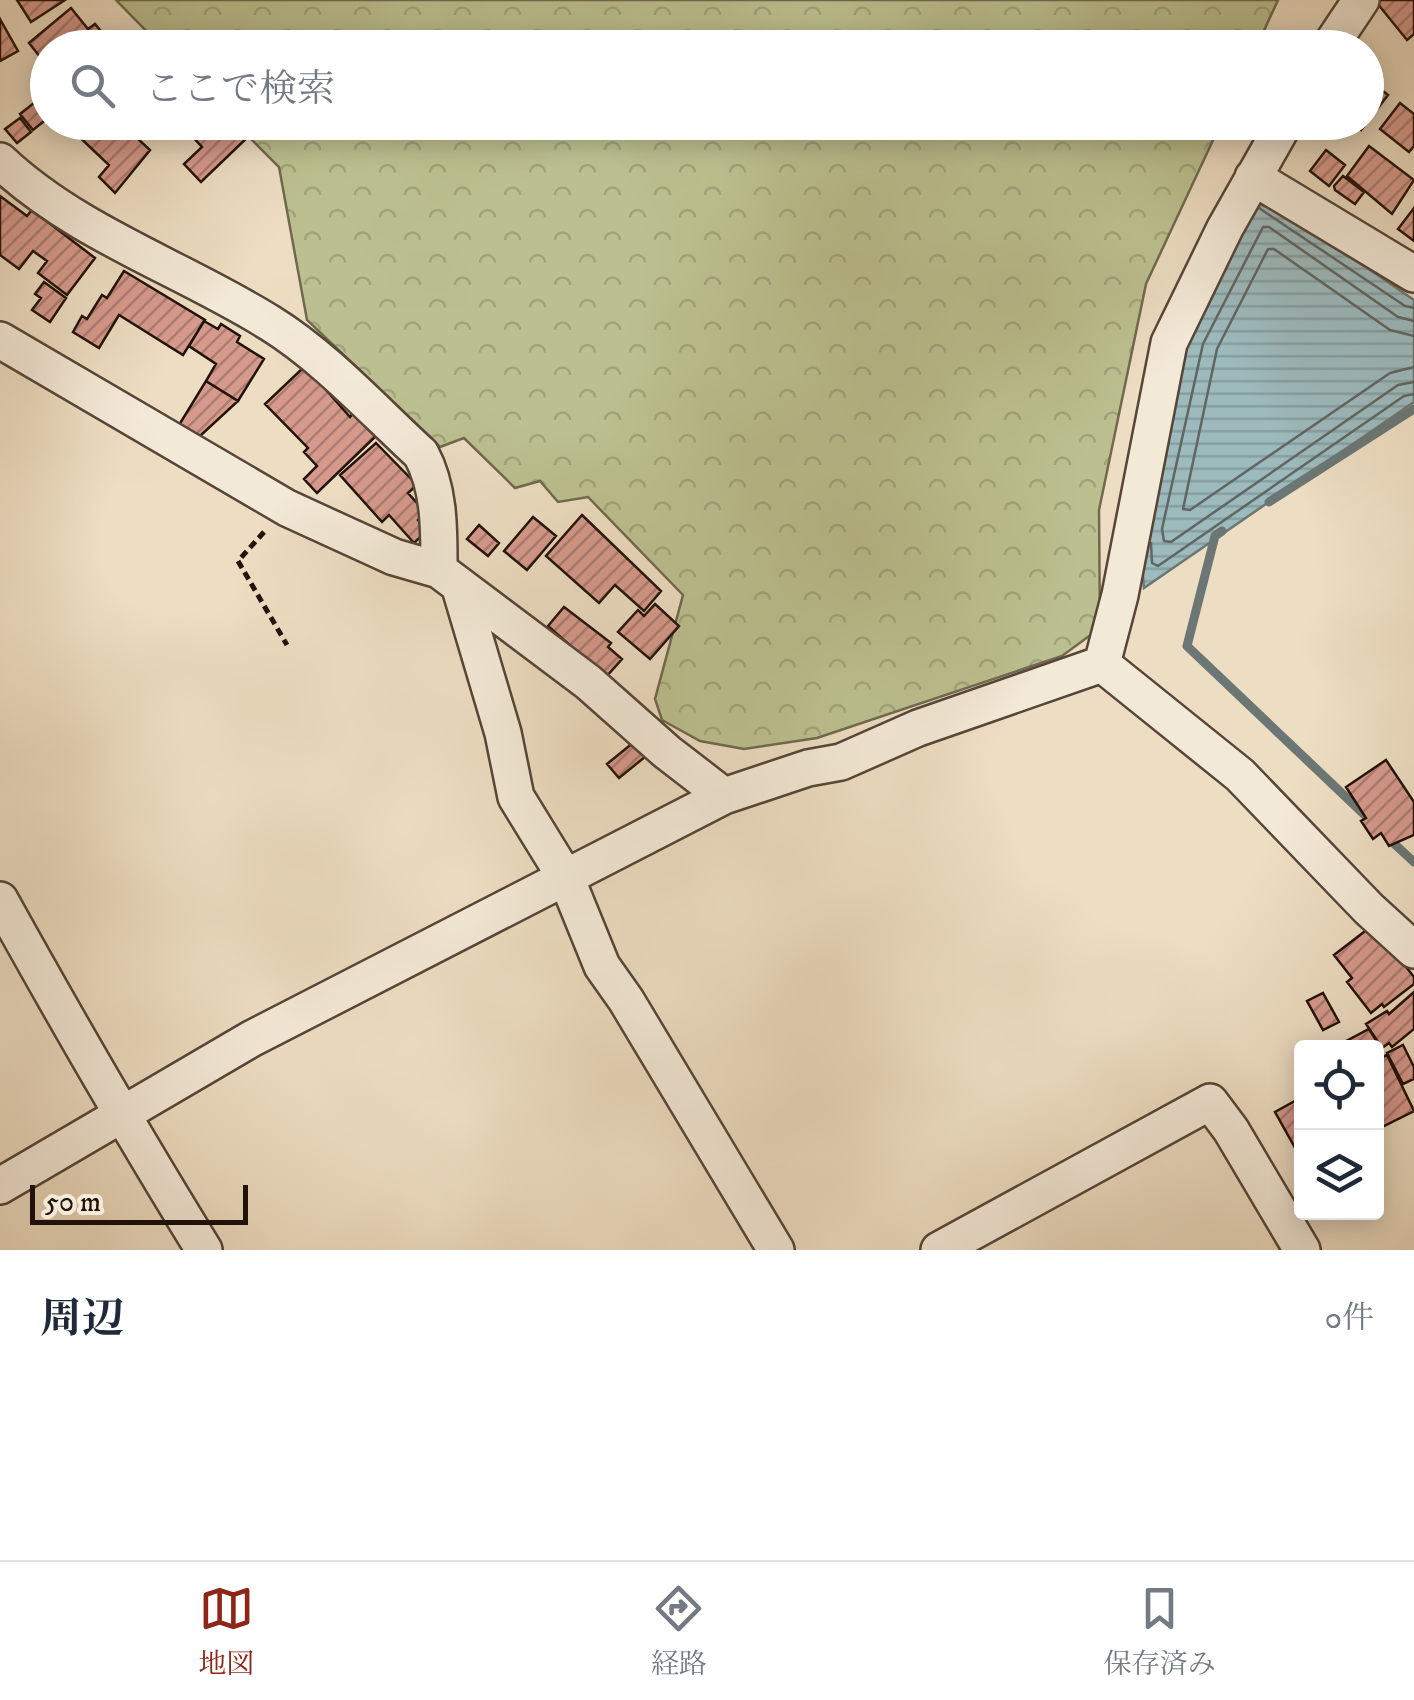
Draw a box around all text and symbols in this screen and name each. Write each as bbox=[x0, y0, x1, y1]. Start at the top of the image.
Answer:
search box bbox=[30, 30, 1384, 140]
icon: search bbox=[65, 58, 120, 113]
text: ここで検索 bbox=[145, 66, 335, 114]
map controls bbox=[1294, 1040, 1384, 1220]
button: locate bbox=[1294, 1040, 1384, 1130]
button: layers bbox=[1294, 1130, 1384, 1220]
scale bar bbox=[30, 1180, 248, 1224]
text: 50 m bbox=[45, 1185, 101, 1220]
text: 周辺 bbox=[40, 1294, 124, 1346]
text: 0件 bbox=[1325, 1299, 1374, 1339]
tab: 地図 bbox=[198, 1581, 254, 1682]
tab: 経路 bbox=[651, 1581, 707, 1682]
tab: 保存済み bbox=[1104, 1581, 1216, 1682]

